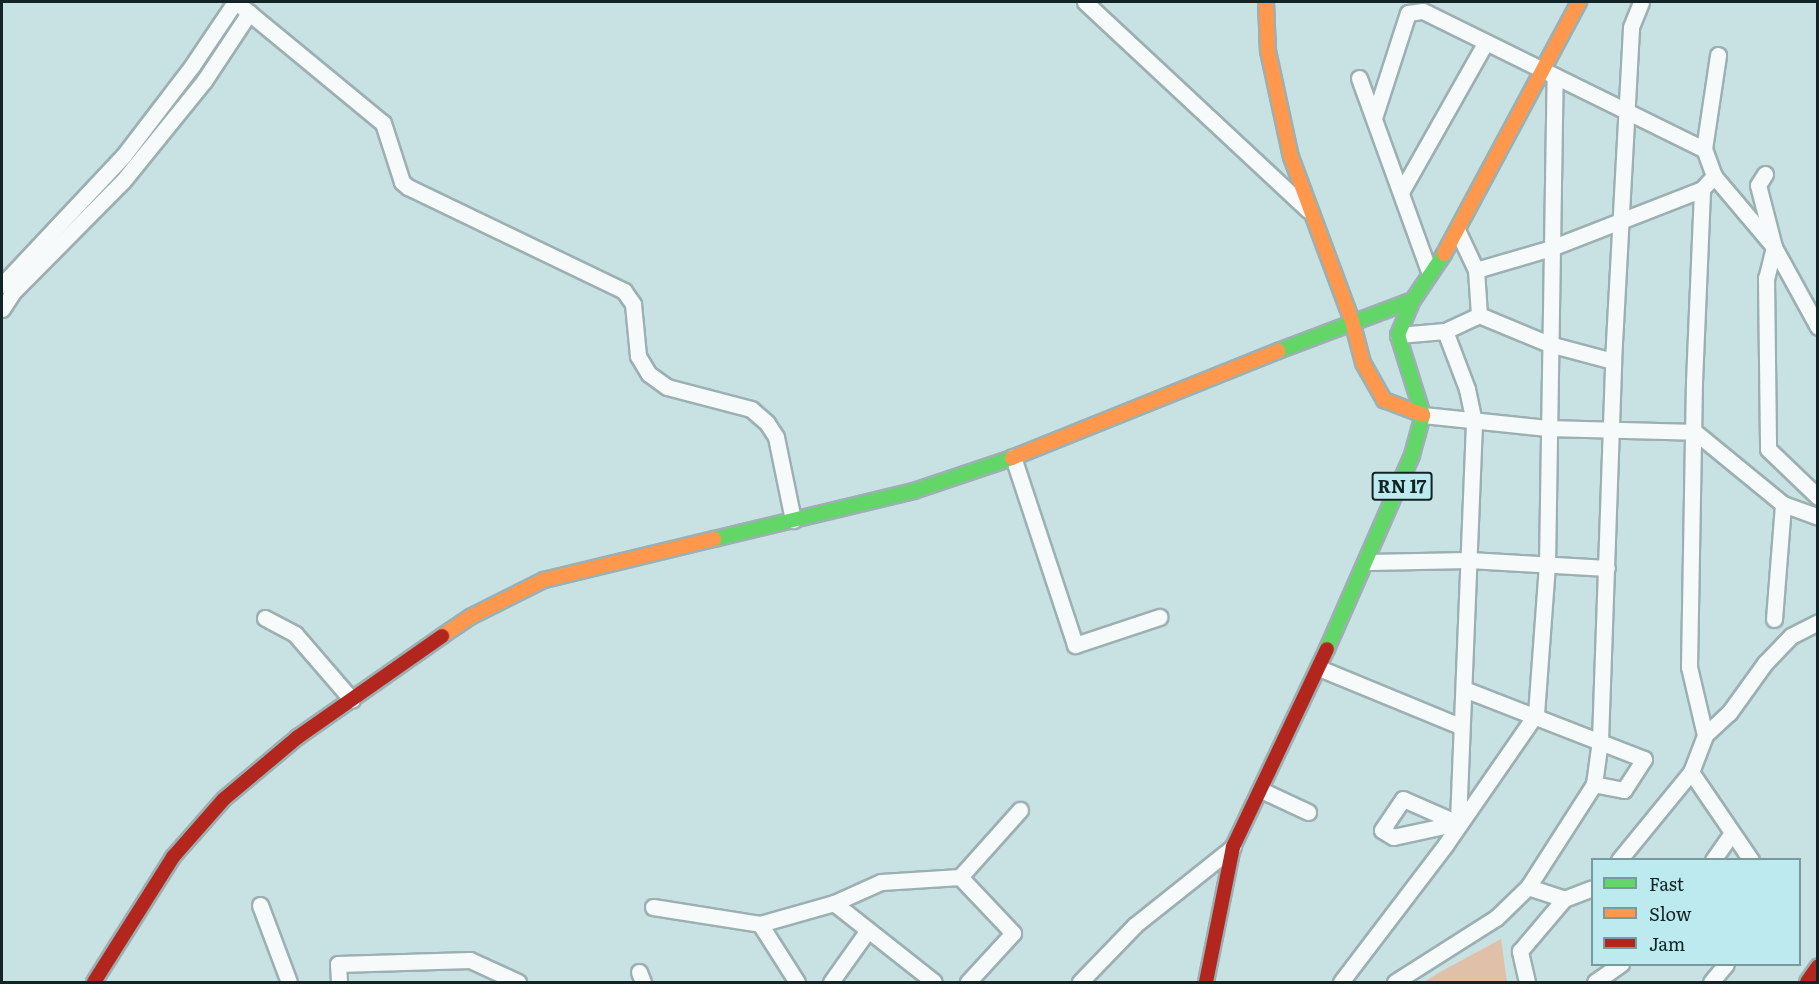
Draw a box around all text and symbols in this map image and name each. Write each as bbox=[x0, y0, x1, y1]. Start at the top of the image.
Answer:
road number: RN 17 bbox=[1370, 471, 1434, 501]
legend bbox=[1591, 858, 1801, 966]
text: Fast bbox=[1649, 870, 1684, 897]
text: Slow bbox=[1649, 900, 1691, 927]
text: Jam bbox=[1649, 930, 1685, 957]

